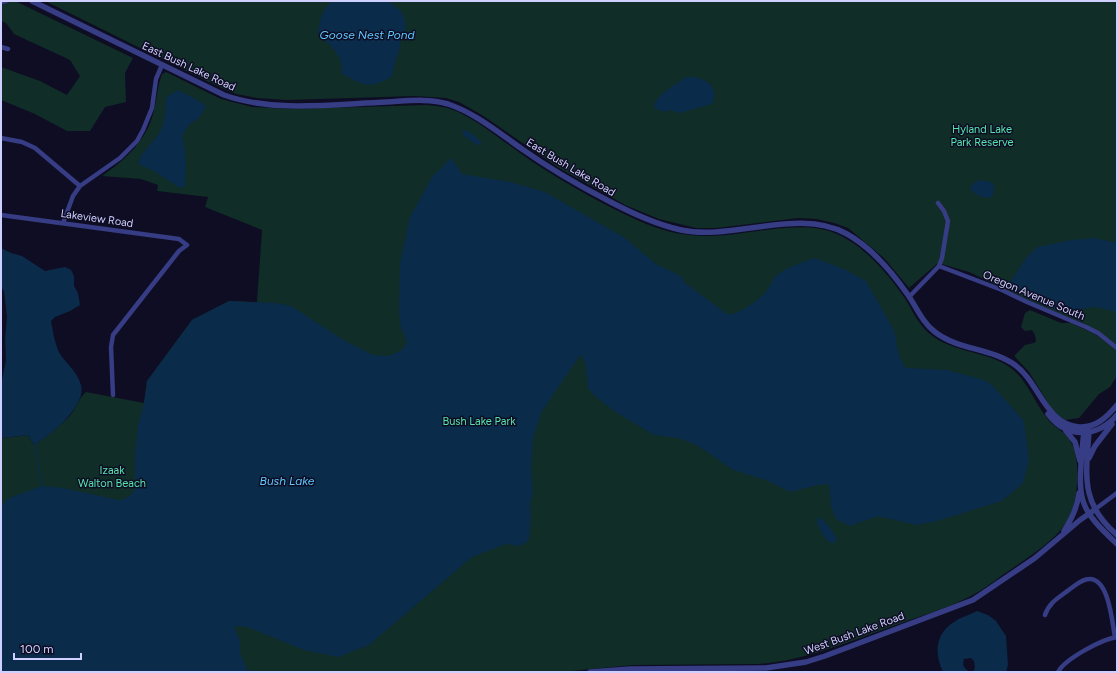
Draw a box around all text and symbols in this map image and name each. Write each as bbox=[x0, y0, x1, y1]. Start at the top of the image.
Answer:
water label: Goose Nest Pond bbox=[320, 28, 415, 42]
street label: East Bush Lake Road bbox=[140, 39, 238, 94]
park label: Hyland Lake Park Reserve bbox=[951, 123, 1013, 149]
street label: East Bush Lake Road bbox=[524, 136, 618, 199]
street label: Lakeview Road bbox=[60, 207, 134, 230]
street label: Oregon Avenue South bbox=[981, 268, 1087, 323]
park label: Bush Lake Park bbox=[442, 415, 516, 428]
park label: Izaak Walton Beach bbox=[78, 464, 146, 490]
water label: Bush Lake bbox=[260, 474, 315, 488]
street label: West Bush Lake Road bbox=[802, 609, 906, 658]
scale bar bbox=[14, 635, 81, 661]
text: 100 m bbox=[20, 642, 54, 656]

